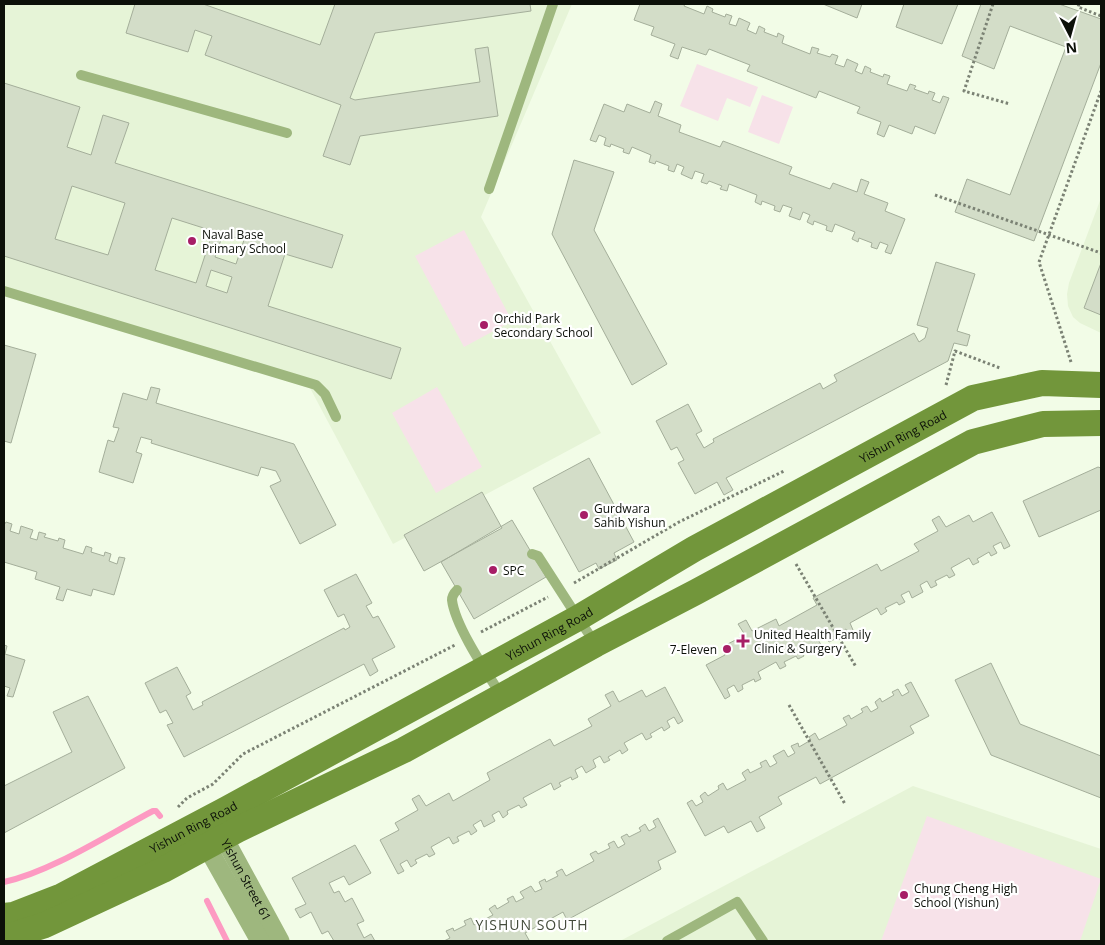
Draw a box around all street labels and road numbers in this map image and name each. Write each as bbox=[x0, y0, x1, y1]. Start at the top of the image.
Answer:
street label: Yishun Ring Road bbox=[856, 406, 949, 467]
street label: Yishun Ring Road bbox=[503, 603, 596, 664]
street label: Yishun Ring Road bbox=[146, 797, 240, 857]
street label: Yishun Street 61 bbox=[217, 836, 276, 924]

